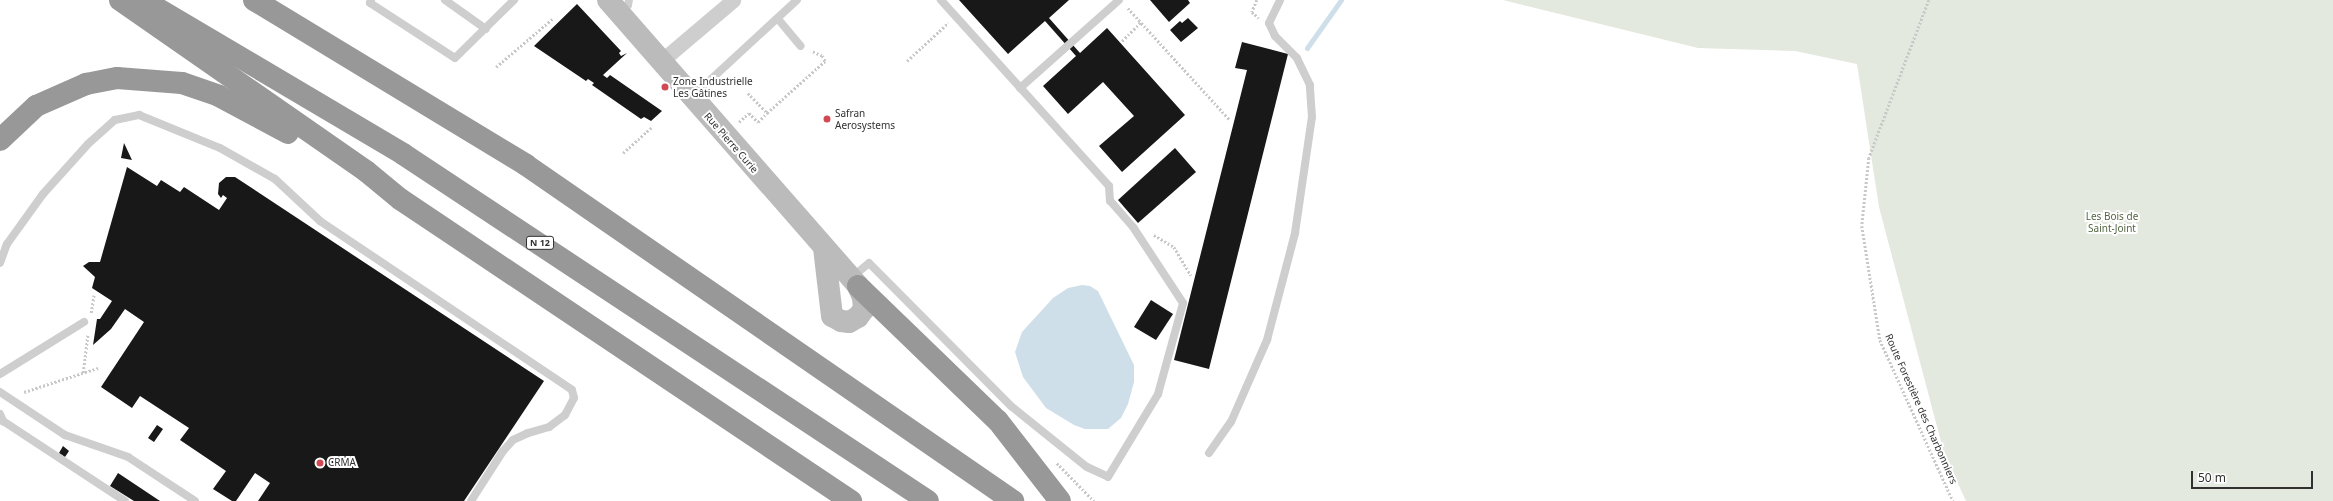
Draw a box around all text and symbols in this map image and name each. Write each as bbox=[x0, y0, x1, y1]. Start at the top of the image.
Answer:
place label: Zone Industrielle Les Gâtines bbox=[673, 75, 753, 98]
marker: Zone Industrielle Les Gâtines bbox=[660, 82, 670, 92]
place label: Safran Aerosystems bbox=[835, 107, 895, 130]
street label: Rue Pierre Curie bbox=[702, 110, 760, 176]
marker: Safran Aerosystems bbox=[822, 114, 832, 124]
park label: Les Bois de Saint-Joint bbox=[2086, 210, 2138, 234]
road number: N 12 bbox=[526, 236, 554, 250]
street label: Route Forestière des Charbonniers bbox=[1882, 332, 1960, 486]
place label: CRMA bbox=[328, 457, 356, 469]
marker: CRMA bbox=[315, 458, 325, 468]
scale bar bbox=[2193, 463, 2315, 489]
text: 50 m bbox=[2198, 469, 2226, 486]

